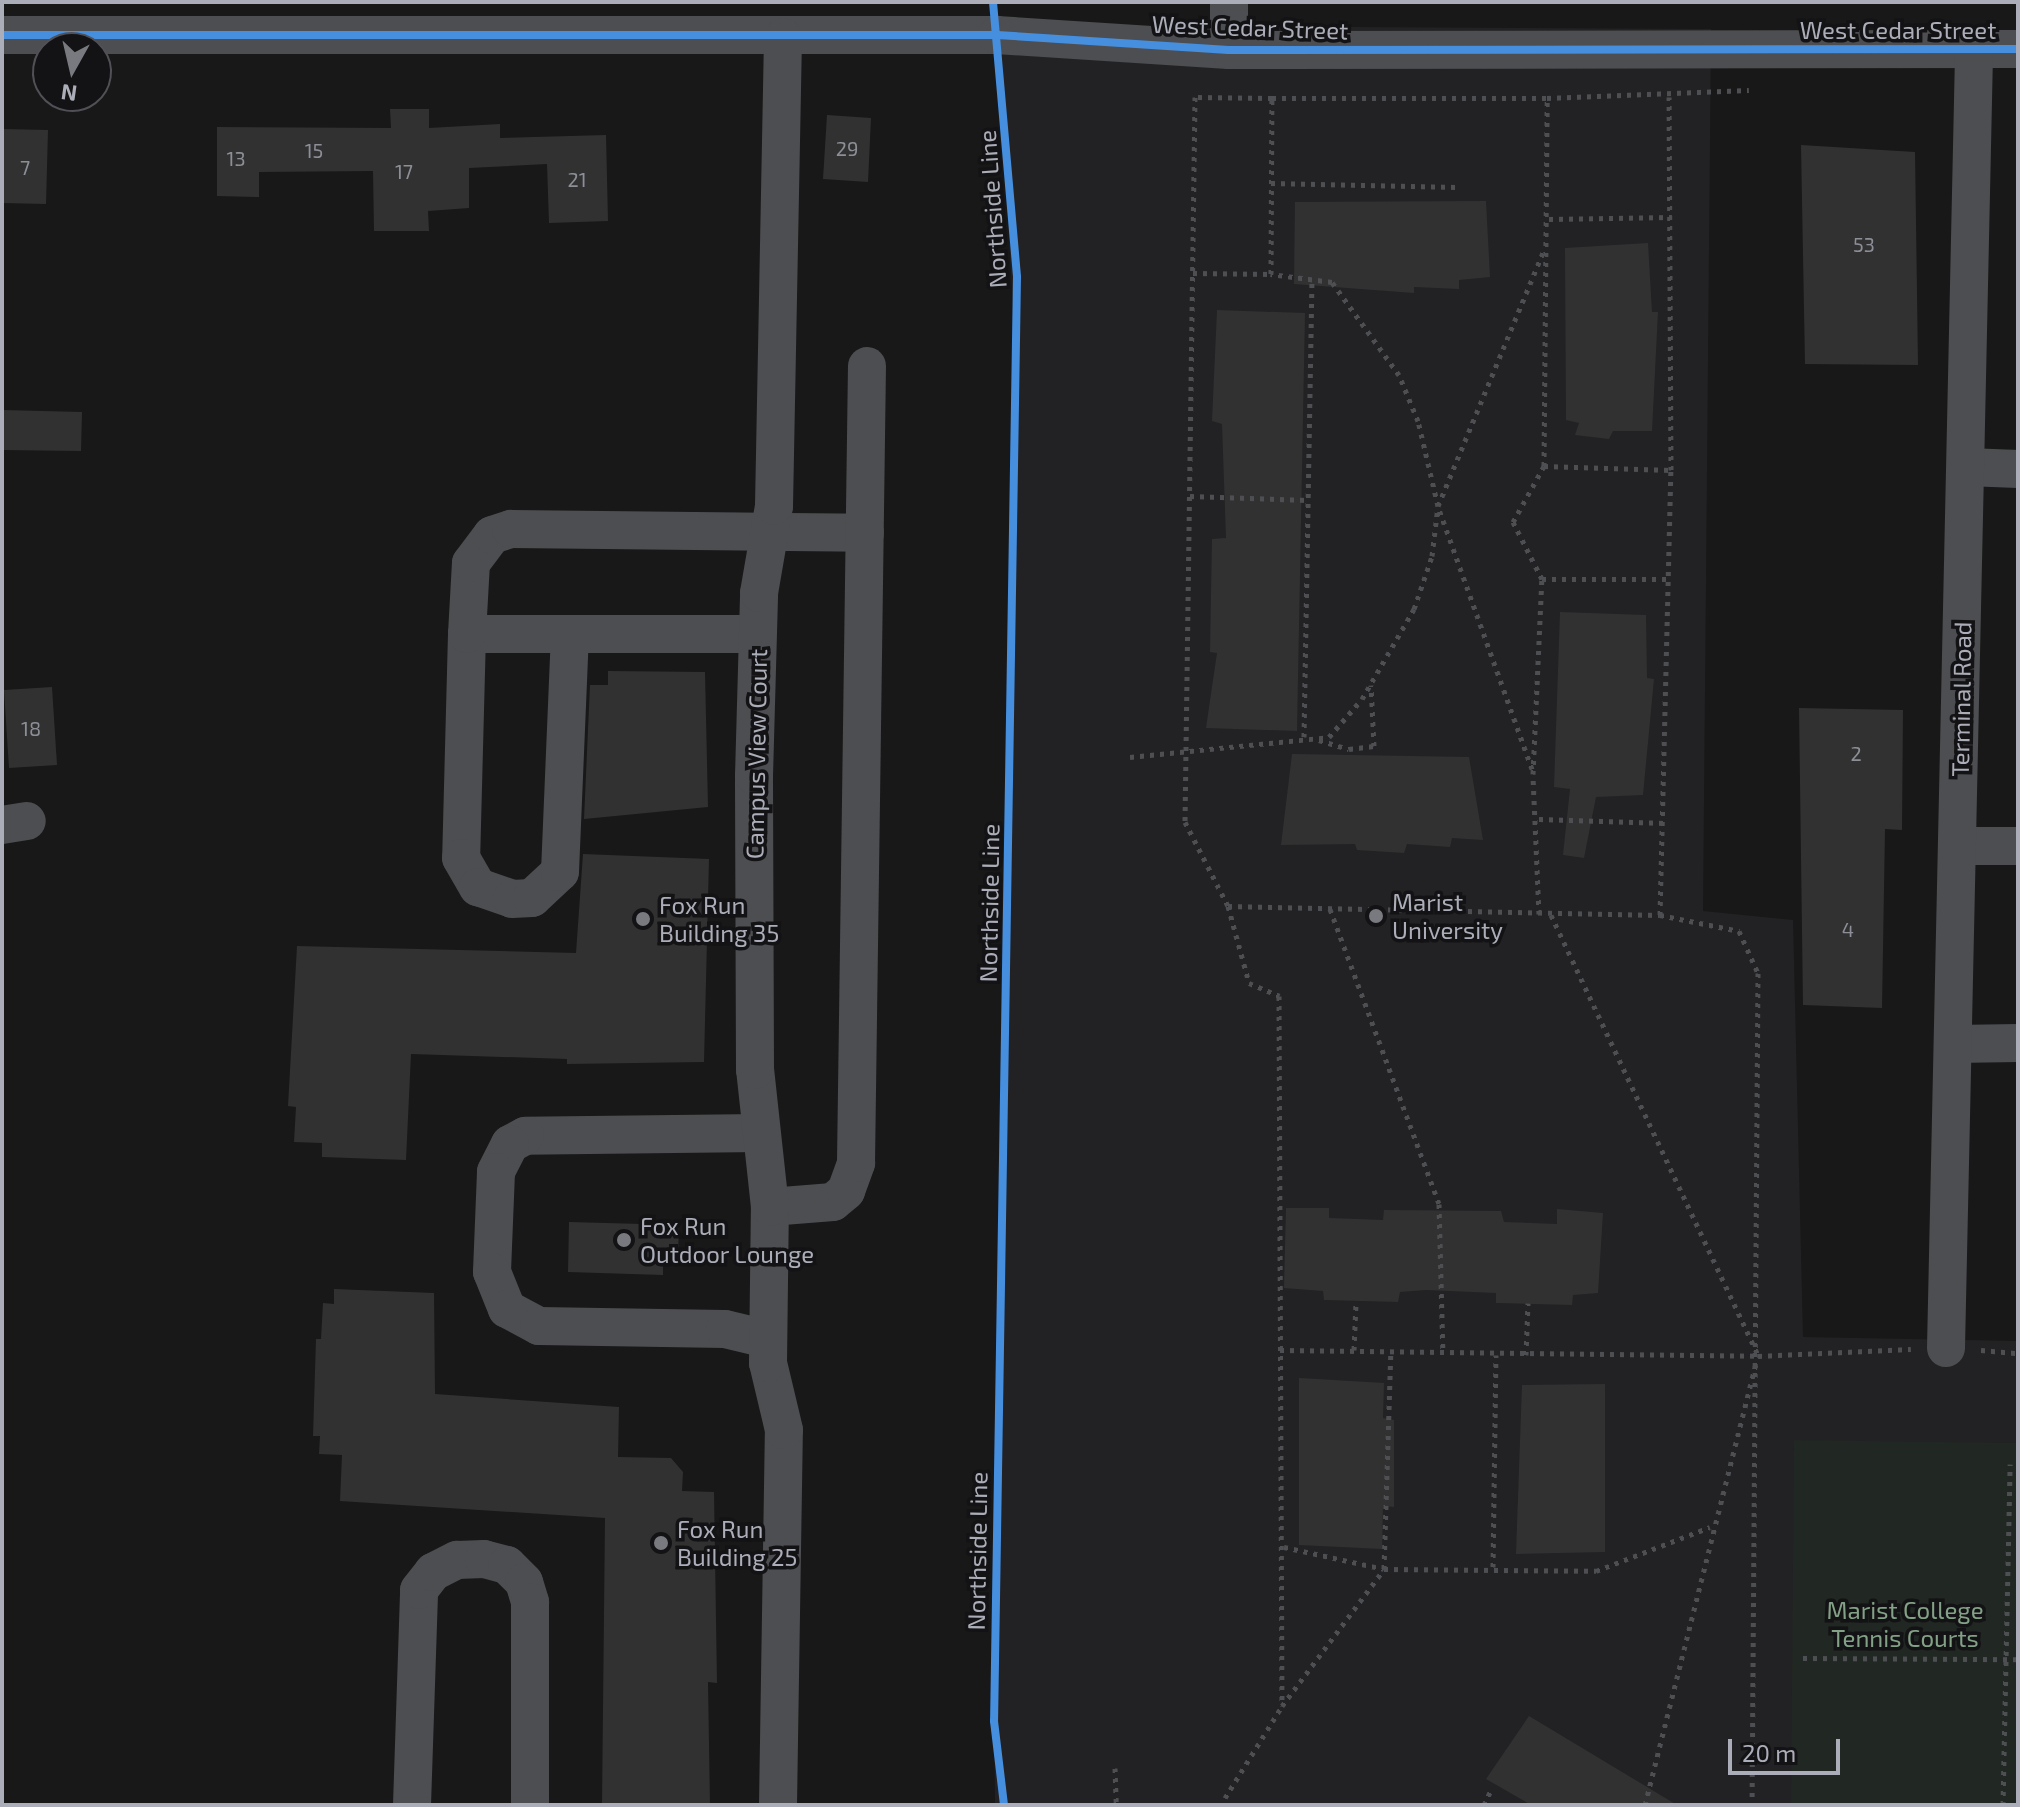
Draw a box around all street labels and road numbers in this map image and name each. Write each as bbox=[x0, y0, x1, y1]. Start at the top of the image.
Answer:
street label: West Cedar Street bbox=[1151, 9, 1349, 45]
street label: West Cedar Street bbox=[1799, 16, 1997, 44]
street label: Northside Line bbox=[972, 129, 1012, 289]
street label: Terminal Road bbox=[1945, 621, 1977, 777]
street label: Campus View Court bbox=[740, 648, 772, 860]
street label: Northside Line bbox=[973, 824, 1005, 982]
street label: Northside Line bbox=[961, 1472, 993, 1630]

